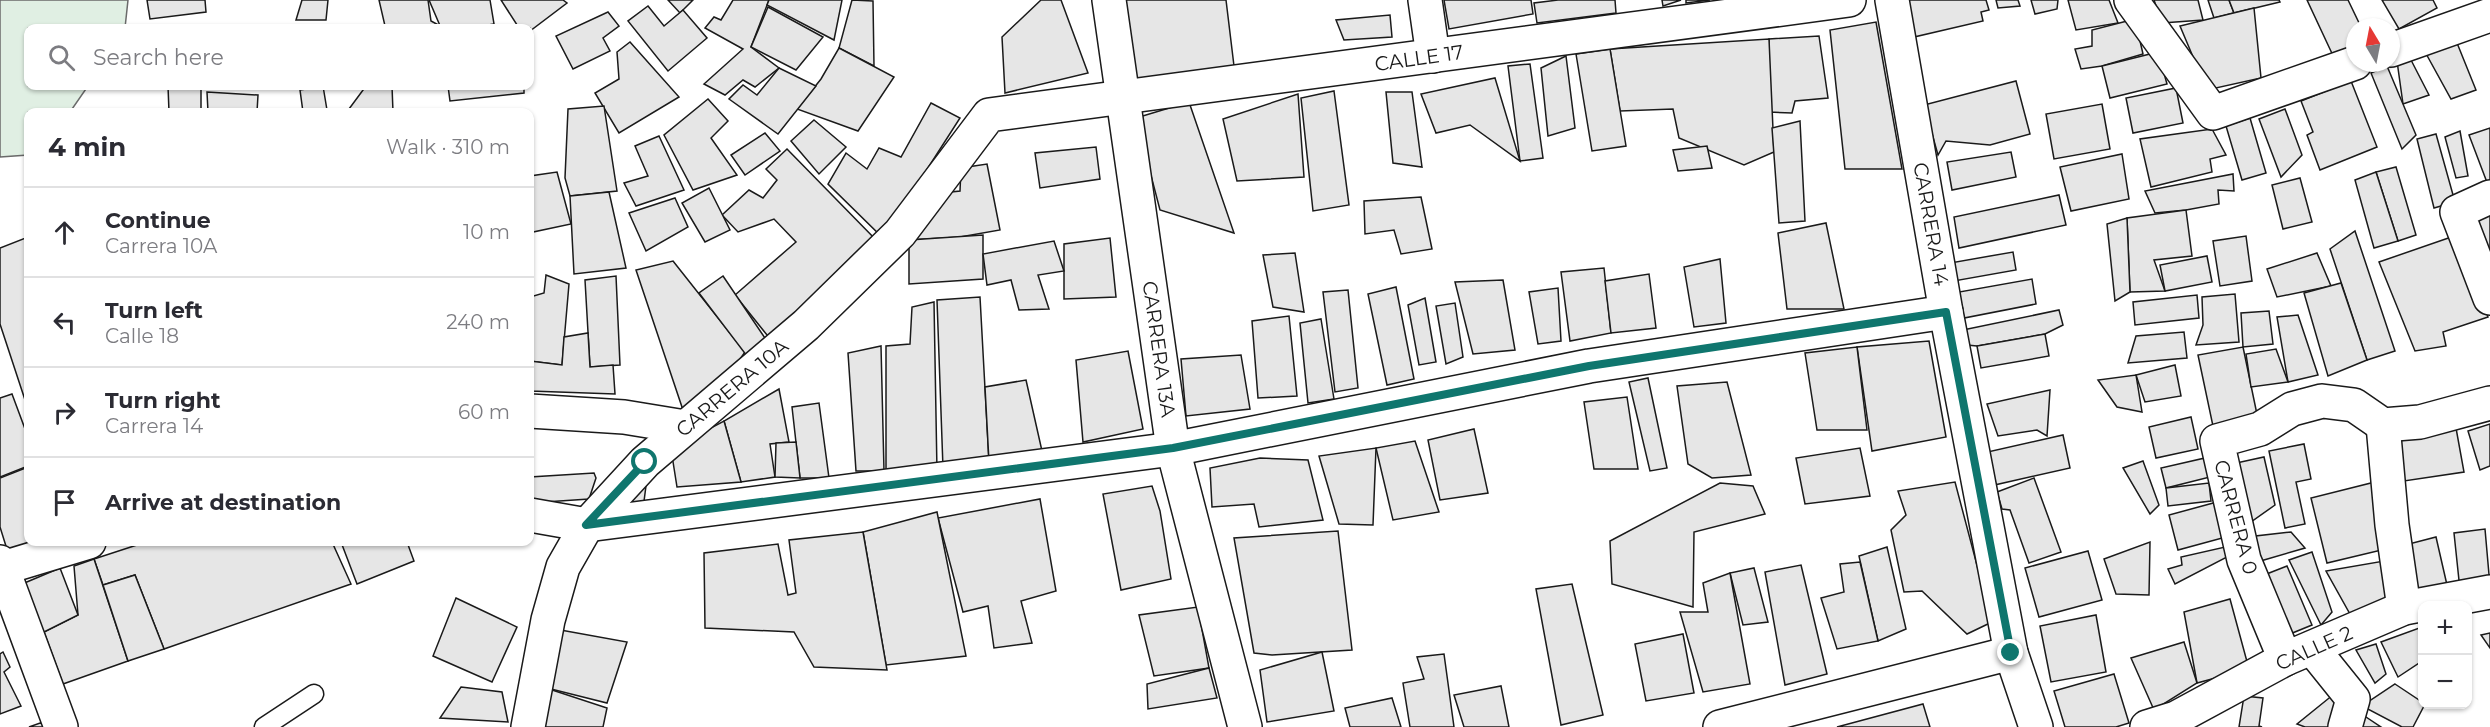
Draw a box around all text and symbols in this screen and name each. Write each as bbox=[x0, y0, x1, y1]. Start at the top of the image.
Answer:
north arrow bbox=[2346, 18, 2400, 72]
search box bbox=[24, 24, 534, 90]
street label: CALLE 17 bbox=[1373, 40, 1465, 76]
icon: search bbox=[45, 41, 78, 74]
text: Search here bbox=[93, 44, 224, 71]
text: 4 min bbox=[48, 131, 126, 163]
text: Walk · 310 m bbox=[386, 135, 510, 159]
street label: CARRERA 14 bbox=[1908, 160, 1954, 288]
text: Continue bbox=[105, 207, 211, 234]
icon: ahead bbox=[48, 216, 81, 249]
text: 10 m bbox=[463, 220, 510, 244]
text: Carrera 10A bbox=[105, 234, 217, 258]
street label: CARRERA 13A bbox=[1138, 279, 1181, 419]
text: Turn left bbox=[105, 297, 203, 324]
icon: left bbox=[48, 306, 81, 339]
text: 240 m bbox=[446, 310, 510, 334]
text: Calle 18 bbox=[105, 324, 179, 348]
street label: CARRERA 10A bbox=[671, 334, 794, 442]
text: Turn right bbox=[105, 387, 220, 414]
icon: right bbox=[48, 396, 81, 429]
text: 60 m bbox=[458, 400, 510, 424]
text: Carrera 14 bbox=[105, 414, 203, 438]
route start bbox=[631, 448, 657, 474]
street label: CARRERA 0 bbox=[2209, 457, 2263, 577]
icon: arrive bbox=[48, 486, 81, 519]
text: Arrive at destination bbox=[105, 489, 341, 516]
map controls bbox=[2418, 601, 2472, 709]
button: + bbox=[2418, 601, 2472, 655]
street label: CALLE 2 bbox=[2272, 620, 2356, 676]
route end bbox=[1997, 639, 2023, 665]
button: − bbox=[2418, 655, 2472, 709]

